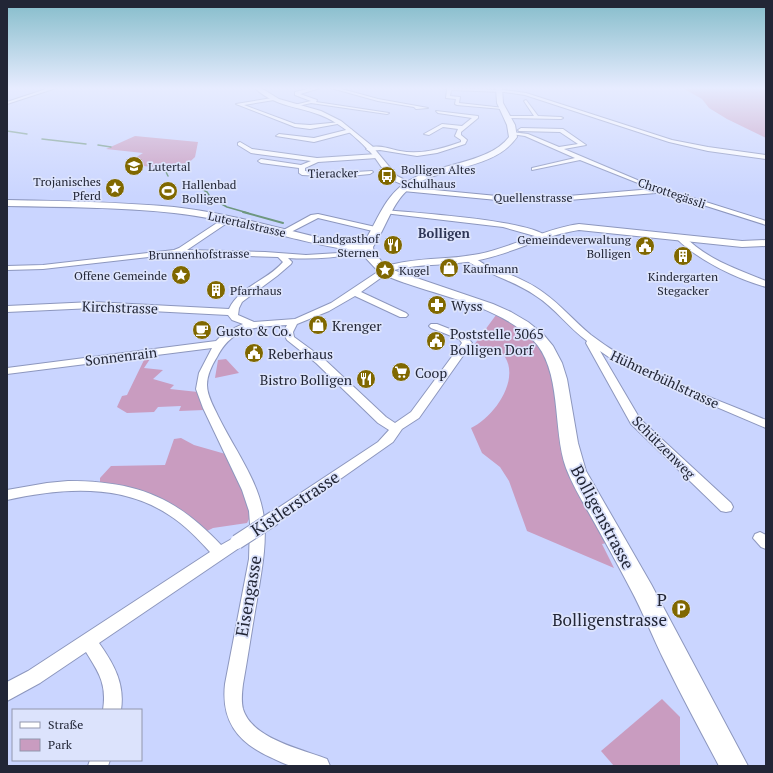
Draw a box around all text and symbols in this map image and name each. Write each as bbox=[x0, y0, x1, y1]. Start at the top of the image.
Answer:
school or university icon: Lutertal bbox=[123, 155, 145, 177]
place label: Lutertal bbox=[148, 159, 191, 174]
place label: Bolligen Altes Schulhaus bbox=[401, 162, 476, 191]
street label: Tieracker bbox=[308, 165, 359, 181]
bus stop icon: Bolligen Altes Schulhaus bbox=[376, 165, 398, 187]
place label: Trojanisches Pferd bbox=[33, 174, 101, 203]
street label: Chrottegässli bbox=[636, 174, 708, 212]
place icon: Trojanisches Pferd bbox=[104, 177, 126, 199]
place label: Hallenbad Bolligen bbox=[182, 177, 237, 206]
sports icon: Hallenbad Bolligen bbox=[157, 180, 179, 202]
street label: Quellenstrasse bbox=[494, 190, 572, 205]
street label: Lutertalstrasse bbox=[207, 208, 287, 240]
district label: Bolligen bbox=[418, 224, 471, 242]
place label: Landgasthof Sternen bbox=[313, 231, 380, 260]
place label: Gemeindeverwaltung Bolligen bbox=[517, 232, 632, 261]
restaurant icon: Landgasthof Sternen bbox=[382, 234, 404, 256]
public building icon: Gemeindeverwaltung Bolligen bbox=[634, 235, 656, 257]
building icon: Kindergarten Stegacker bbox=[672, 245, 694, 267]
street label: Brunnenhofstrasse bbox=[148, 246, 250, 262]
shop icon: Kaufmann bbox=[438, 257, 460, 279]
place icon: Kugel bbox=[374, 259, 396, 281]
place label: Kaufmann bbox=[463, 261, 518, 276]
place label: Kugel bbox=[399, 263, 430, 278]
place icon: Offene Gemeinde bbox=[170, 264, 192, 286]
place label: Offene Gemeinde bbox=[74, 268, 167, 283]
place label: Kindergarten Stegacker bbox=[648, 269, 718, 298]
building icon: Pfarrhaus bbox=[205, 279, 227, 301]
place label: Pfarrhaus bbox=[230, 283, 282, 298]
pharmacy icon: Wyss bbox=[426, 294, 448, 316]
street label: Kirchstrasse bbox=[82, 296, 158, 318]
place label: Wyss bbox=[451, 296, 483, 315]
shop icon: Krenger bbox=[307, 314, 329, 336]
place label: Krenger bbox=[332, 316, 382, 335]
cafe icon: Gusto & Co. bbox=[191, 319, 213, 341]
place label: Gusto & Co. bbox=[216, 321, 292, 340]
place label: Poststelle 3065 Bolligen Dorf bbox=[450, 324, 544, 359]
public building icon: Poststelle 3065 Bolligen Dorf bbox=[425, 330, 447, 352]
street label: Sonnenrain bbox=[84, 342, 159, 370]
public building icon: Reberhaus bbox=[243, 342, 265, 364]
place label: Reberhaus bbox=[268, 344, 333, 363]
street label: Hühnerbühlstrasse bbox=[607, 345, 723, 413]
supermarket icon: Coop bbox=[390, 361, 412, 383]
place label: Coop bbox=[415, 363, 447, 382]
restaurant icon: Bistro Bolligen bbox=[355, 368, 377, 390]
place label: Bistro Bolligen bbox=[260, 370, 353, 389]
street label: Schützenweg bbox=[628, 411, 700, 483]
street label: Bolligenstrasse bbox=[566, 461, 640, 573]
street label: Kistlerstrasse bbox=[246, 465, 344, 541]
street label: Eisengasse bbox=[230, 554, 266, 638]
place label: P Bolligenstrasse bbox=[552, 588, 667, 631]
parking icon: P Bolligenstrasse bbox=[670, 598, 692, 620]
legend bbox=[12, 709, 142, 761]
text: Straße bbox=[48, 717, 83, 732]
text: Park bbox=[48, 737, 73, 752]

